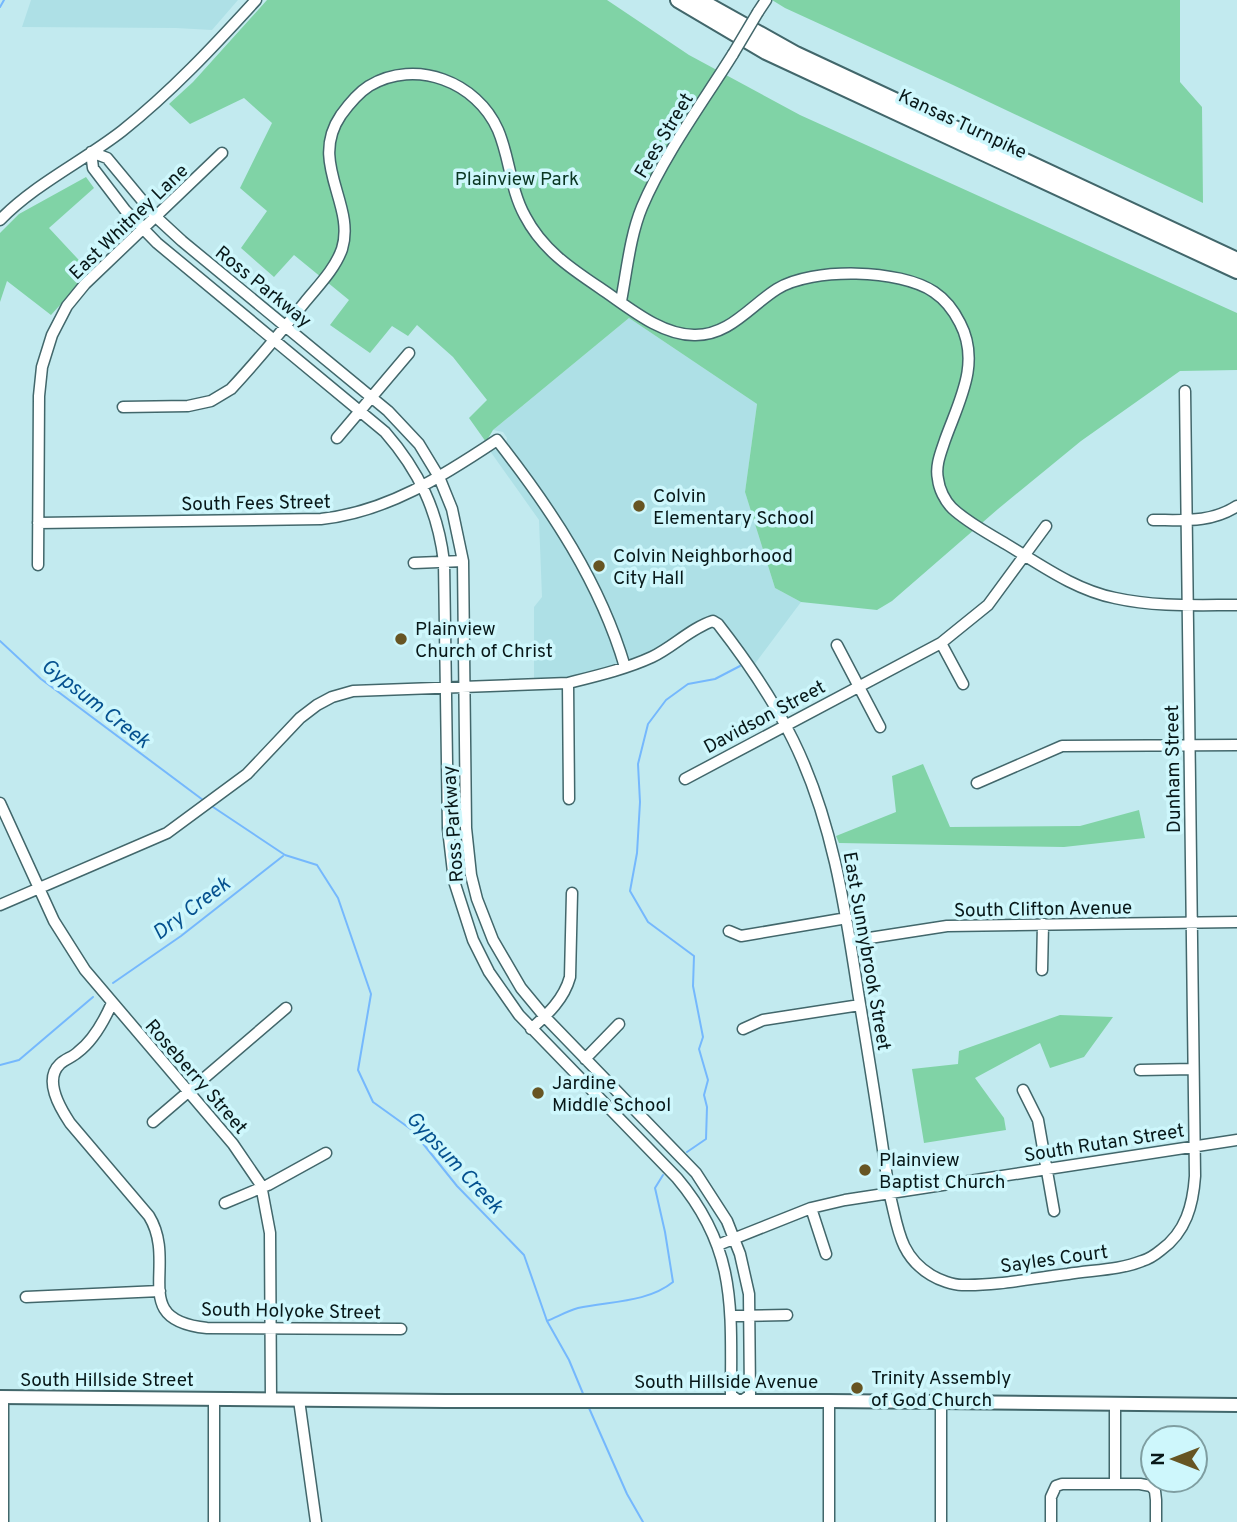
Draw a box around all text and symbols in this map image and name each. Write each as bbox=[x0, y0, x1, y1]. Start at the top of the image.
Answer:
street label: Kansas Turnpike bbox=[894, 85, 1030, 165]
street label: Fees Street bbox=[630, 89, 700, 183]
street label: East Whitney Lane bbox=[65, 159, 194, 285]
park label: Plainview Park bbox=[455, 168, 579, 192]
street label: Ross Parkway bbox=[210, 241, 316, 334]
place label: Colvin Elementary School bbox=[653, 485, 814, 531]
street label: South Fees Street bbox=[181, 491, 331, 517]
marker: Colvin Elementary School bbox=[631, 498, 647, 514]
place label: Colvin Neighborhood City Hall bbox=[613, 545, 793, 591]
marker: Colvin Neighborhood City Hall bbox=[591, 558, 607, 574]
place label: Plainview Church of Christ bbox=[415, 618, 553, 664]
marker: Plainview Church of Christ bbox=[393, 631, 409, 647]
water label: Gypsum Creek bbox=[35, 653, 155, 755]
street label: Davidson Street bbox=[700, 676, 830, 760]
street label: Dunham Street bbox=[1161, 705, 1187, 833]
street label: Ross Parkway bbox=[438, 765, 470, 883]
street label: East Sunnybrook Street bbox=[837, 850, 895, 1053]
water label: Dry Creek bbox=[148, 871, 236, 947]
street label: South Clifton Avenue bbox=[954, 896, 1132, 924]
street label: Roseberry Street bbox=[139, 1015, 252, 1140]
place label: Jardine Middle School bbox=[552, 1072, 671, 1118]
marker: Jardine Middle School bbox=[530, 1085, 546, 1101]
water label: Gypsum Creek bbox=[399, 1106, 509, 1220]
street label: South Rutan Street bbox=[1022, 1119, 1186, 1169]
place label: Plainview Baptist Church bbox=[879, 1149, 1005, 1195]
marker: Plainview Baptist Church bbox=[857, 1162, 873, 1178]
street label: Sayles Court bbox=[999, 1241, 1110, 1279]
street label: South Holyoke Street bbox=[201, 1298, 381, 1326]
place label: Trinity Assembly of God Church bbox=[871, 1367, 1011, 1413]
street label: South Hillside Street bbox=[20, 1369, 194, 1393]
street label: South Hillside Avenue bbox=[634, 1371, 818, 1395]
marker: Trinity Assembly of God Church bbox=[849, 1380, 865, 1396]
north arrow bbox=[1139, 1424, 1209, 1494]
text: N bbox=[1147, 1452, 1171, 1466]

